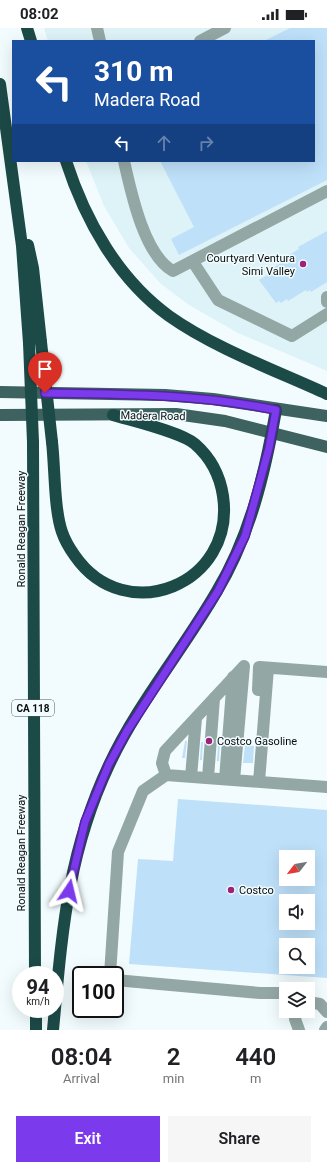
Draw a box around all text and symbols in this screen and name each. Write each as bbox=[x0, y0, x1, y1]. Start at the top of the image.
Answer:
text: 08:02 bbox=[20, 5, 59, 23]
text: 310 m bbox=[94, 55, 173, 88]
icon: left bbox=[28, 56, 80, 108]
text: Madera Road bbox=[94, 89, 201, 110]
icon: left bbox=[111, 132, 133, 154]
icon: ahead bbox=[153, 132, 175, 154]
icon: right bbox=[195, 132, 217, 154]
place label: Courtyard Ventura Simi Valley bbox=[206, 252, 296, 278]
marker: Courtyard Ventura Simi Valley bbox=[298, 259, 308, 269]
pin bbox=[28, 352, 62, 393]
icon: arrive bbox=[34, 358, 56, 380]
street label: Madera Road bbox=[120, 409, 186, 423]
street label: Ronald Reagan Freeway bbox=[15, 470, 28, 587]
road number: CA 118 bbox=[12, 700, 54, 716]
place label: Costco Gasoline bbox=[217, 735, 297, 748]
marker: Costco Gasoline bbox=[204, 736, 214, 746]
street label: Ronald Reagan Freeway bbox=[15, 794, 28, 911]
north arrow bbox=[279, 850, 315, 886]
map controls bbox=[279, 850, 315, 1018]
position arrow bbox=[48, 870, 90, 912]
place label: Costco bbox=[239, 884, 274, 897]
marker: Costco bbox=[226, 885, 236, 895]
button: sound bbox=[279, 894, 315, 930]
button: search bbox=[279, 938, 315, 974]
speed limit sign: 100 bbox=[72, 966, 124, 1018]
text: 94 bbox=[27, 975, 49, 999]
button: layers bbox=[279, 982, 315, 1018]
text: km/h bbox=[26, 996, 50, 1007]
text: 08:04 bbox=[51, 1043, 112, 1071]
text: 2 bbox=[167, 1043, 180, 1071]
text: 440 bbox=[235, 1043, 276, 1071]
text: Arrival bbox=[63, 1071, 100, 1086]
text: min bbox=[163, 1071, 184, 1086]
text: m bbox=[250, 1071, 261, 1086]
button: Exit bbox=[16, 1116, 160, 1162]
button: Share bbox=[168, 1116, 311, 1162]

